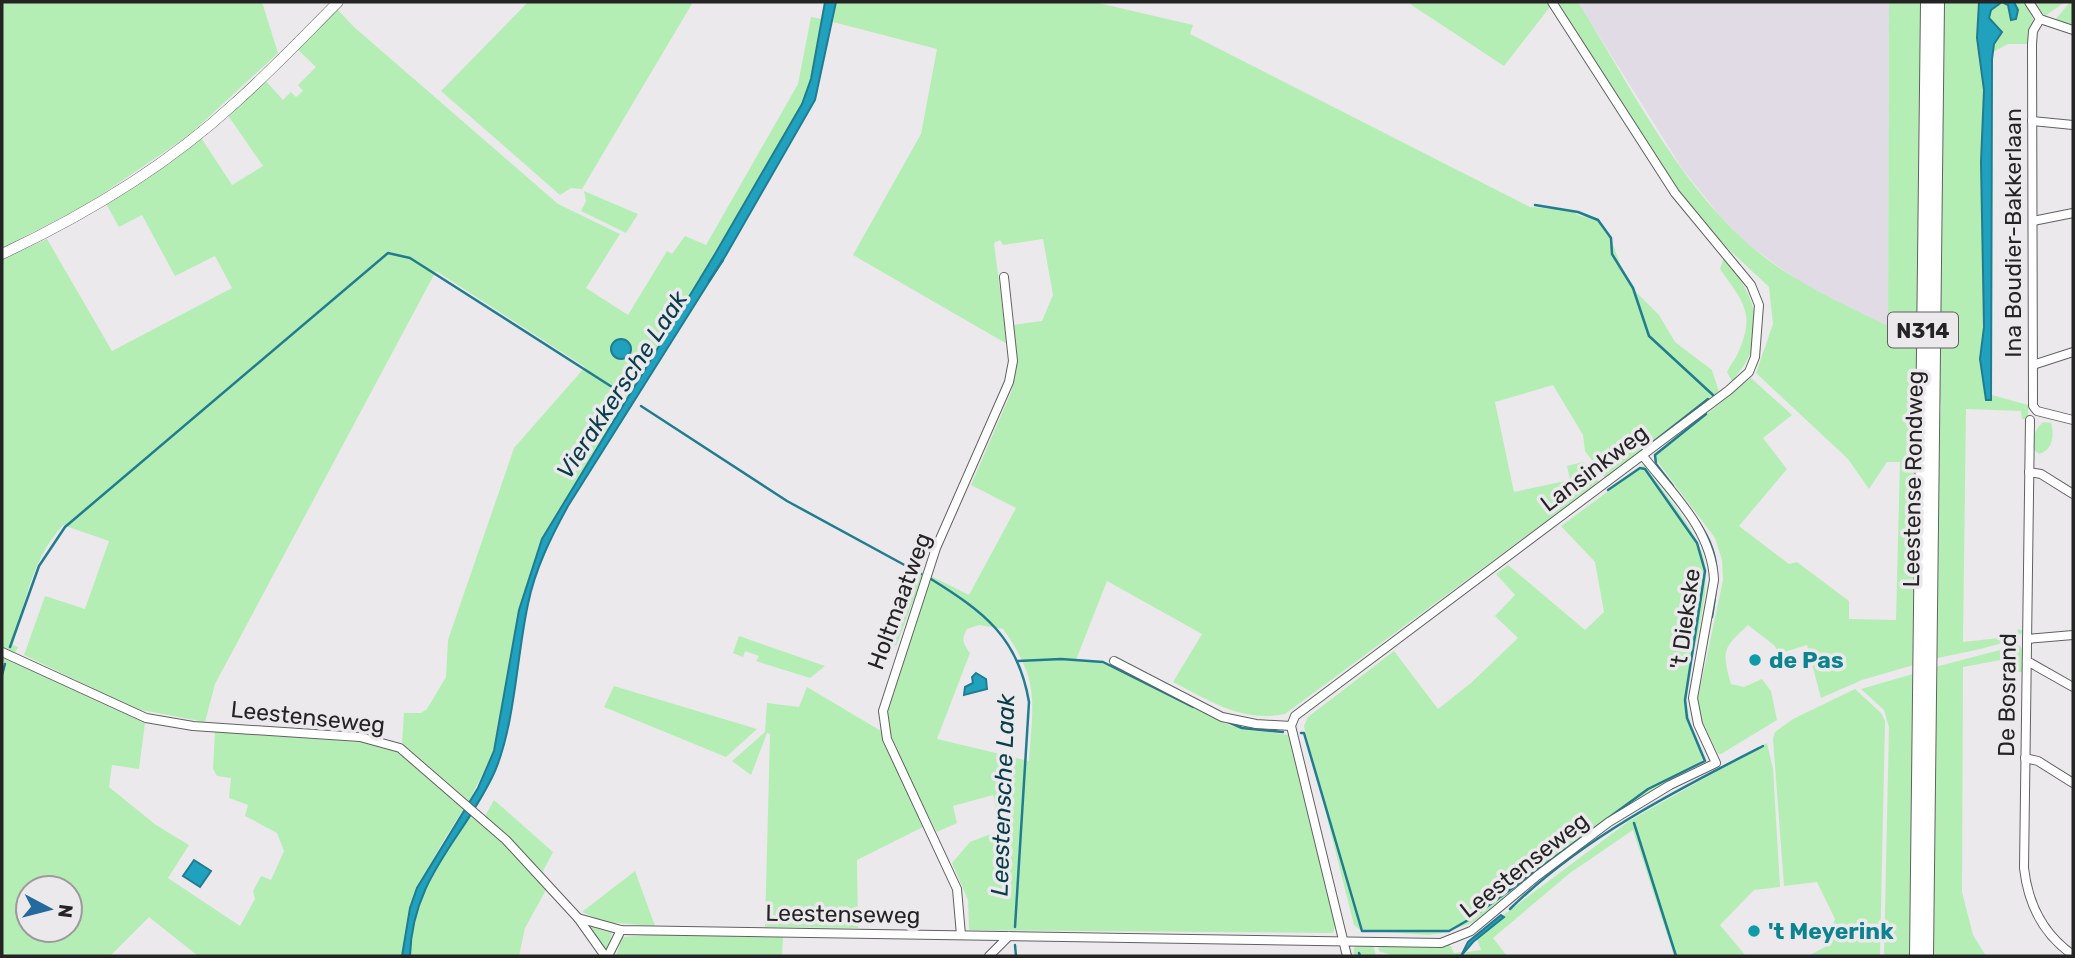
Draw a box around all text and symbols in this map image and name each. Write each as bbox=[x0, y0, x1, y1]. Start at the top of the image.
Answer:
street label: Ina Boudier-Bakkerlaan bbox=[1999, 108, 2027, 358]
water label: Vierakkersche Laak bbox=[551, 285, 694, 484]
road number: N314 bbox=[1888, 312, 1958, 348]
street label: Leestense Rondweg bbox=[1897, 370, 1929, 588]
street label: Lansinkweg bbox=[1535, 418, 1653, 518]
street label: Holtmaatweg bbox=[861, 529, 937, 673]
street label: 't Diekske bbox=[1664, 567, 1706, 671]
street label: De Bosrand bbox=[1992, 633, 2022, 757]
place label: de Pas bbox=[1769, 646, 1844, 674]
marker: de Pas bbox=[1747, 652, 1763, 668]
water label: Leestensche Laak bbox=[985, 693, 1021, 897]
street label: Leestenseweg bbox=[229, 695, 387, 739]
street label: Leestenseweg bbox=[1454, 806, 1594, 924]
north arrow bbox=[14, 874, 84, 944]
street label: Leestenseweg bbox=[765, 899, 921, 929]
text: N bbox=[53, 903, 78, 919]
place label: 't Meyerink bbox=[1768, 917, 1894, 945]
marker: 't Meyerink bbox=[1746, 923, 1762, 939]

